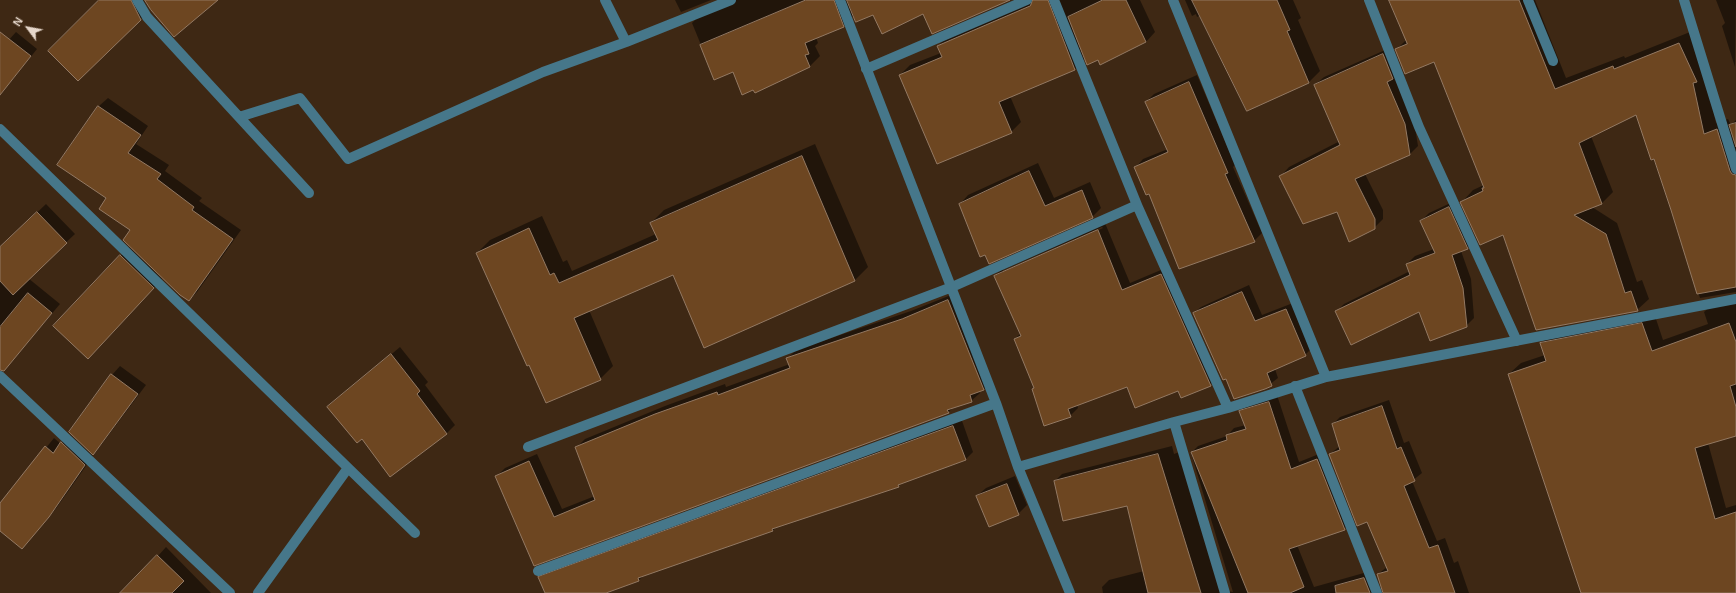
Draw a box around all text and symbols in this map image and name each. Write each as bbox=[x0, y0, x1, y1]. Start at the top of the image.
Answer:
north arrow bbox=[8, 8, 48, 48]
text: N bbox=[11, 15, 25, 28]

